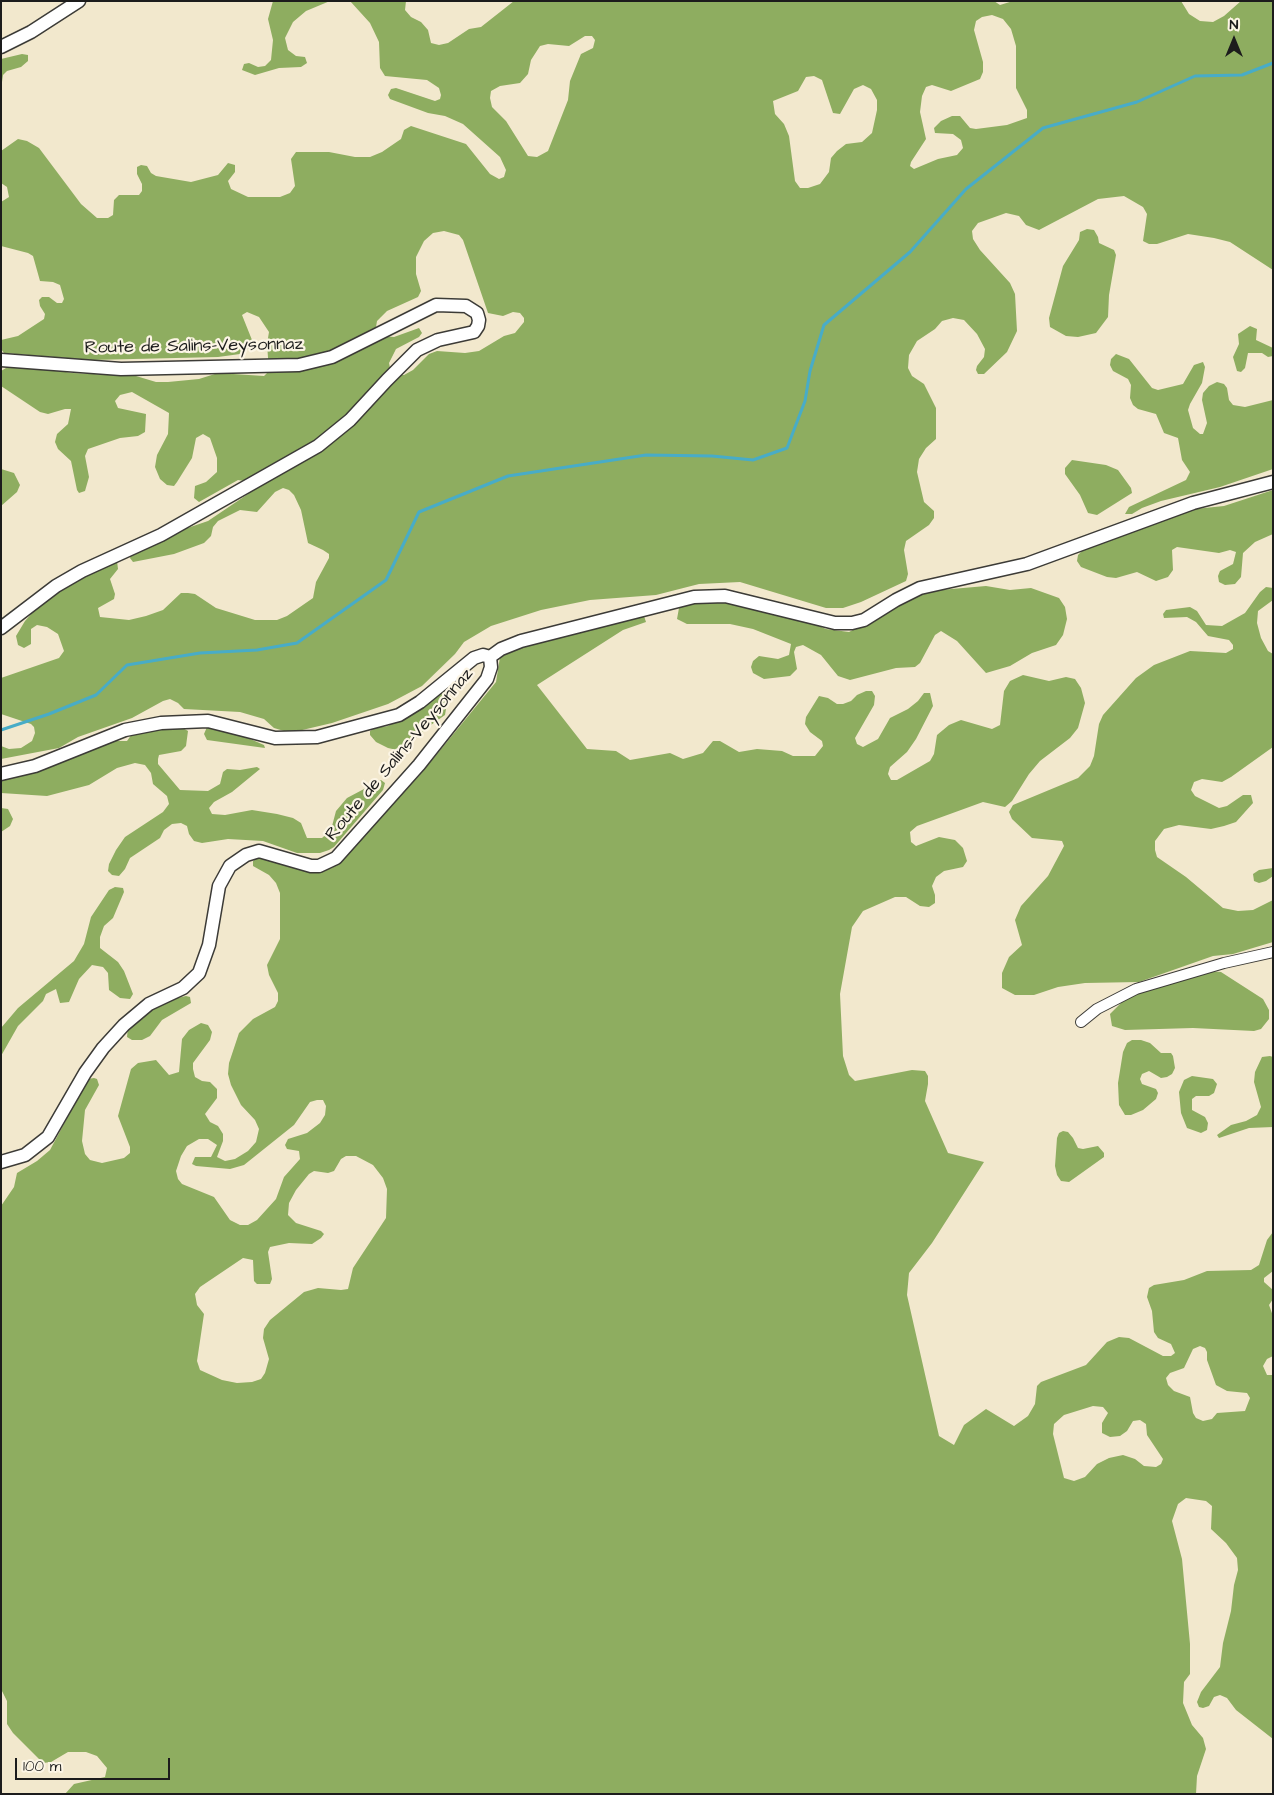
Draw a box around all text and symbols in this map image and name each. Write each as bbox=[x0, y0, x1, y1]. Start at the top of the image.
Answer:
north arrow bbox=[1209, 15, 1259, 65]
text: N bbox=[1230, 15, 1238, 35]
street label: Route de Salins-Veysonnaz bbox=[85, 334, 303, 360]
street label: Route de Salins-Veysonnaz bbox=[321, 664, 479, 846]
scale bar bbox=[18, 1748, 172, 1780]
text: 100 m bbox=[23, 1756, 62, 1777]

